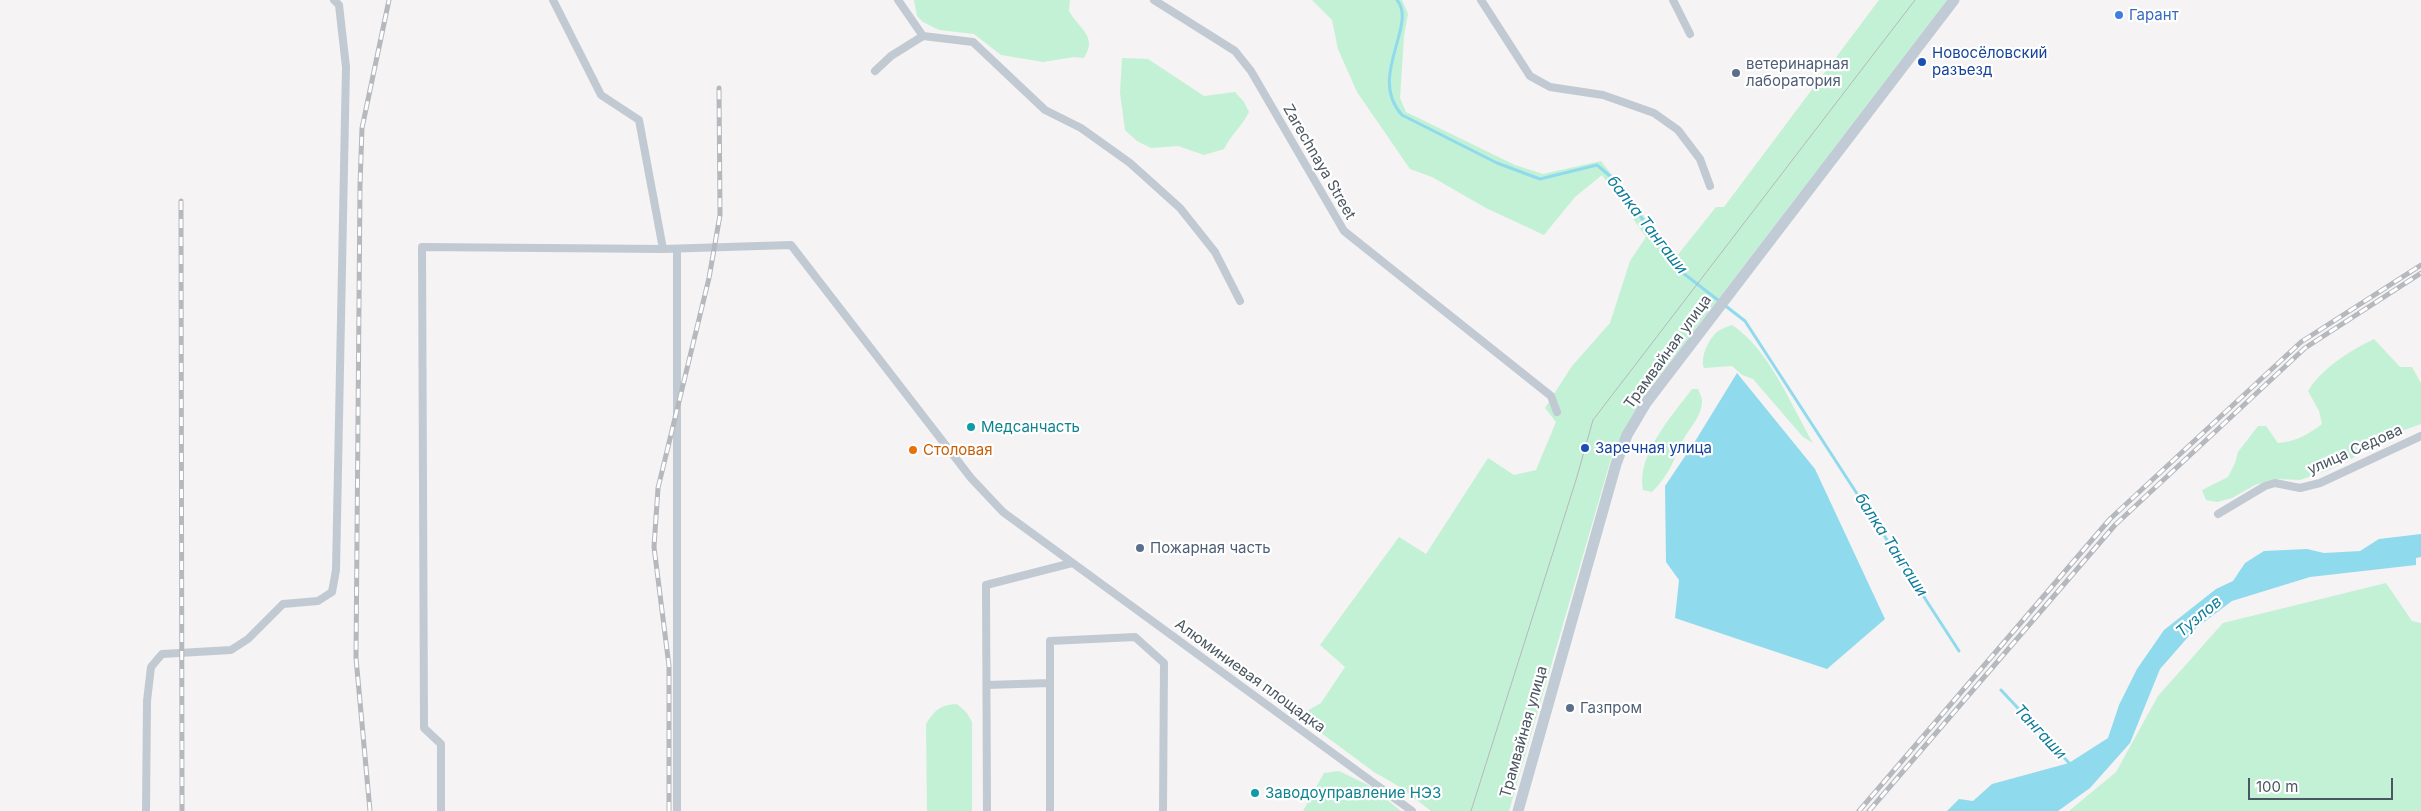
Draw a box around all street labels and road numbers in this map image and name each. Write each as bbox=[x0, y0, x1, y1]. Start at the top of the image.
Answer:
street label: Zarechnaya Street bbox=[1279, 101, 1359, 223]
street label: Трамвайная улица bbox=[1621, 292, 1715, 412]
street label: улица Седова bbox=[2305, 421, 2405, 479]
street label: Алюминиевая площадка bbox=[1171, 615, 1329, 737]
street label: Трамвайная улица bbox=[1497, 664, 1551, 800]

